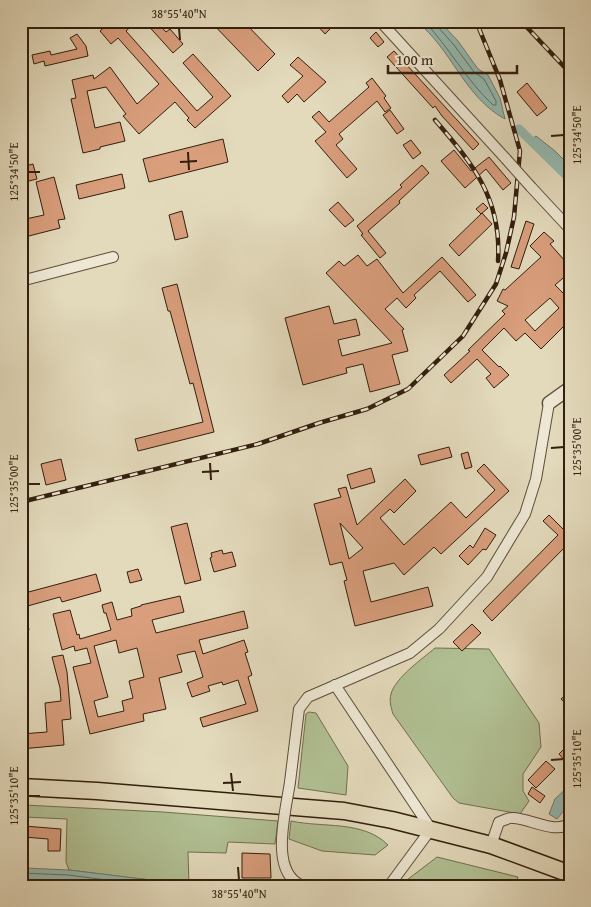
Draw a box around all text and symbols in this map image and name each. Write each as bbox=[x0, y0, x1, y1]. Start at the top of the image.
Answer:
text: 38°55'40"N bbox=[151, 5, 207, 22]
scale bar bbox=[388, 42, 517, 74]
text: 100 m bbox=[396, 49, 434, 70]
text: 125°34'50"E bbox=[568, 105, 585, 165]
text: 125°34'50"E bbox=[5, 142, 22, 202]
text: 125°35'00"E bbox=[568, 417, 585, 477]
text: 125°35'00"E bbox=[5, 454, 22, 514]
text: 125°35'10"E bbox=[568, 729, 585, 789]
text: 125°35'10"E bbox=[5, 766, 22, 826]
text: 38°55'40"N bbox=[211, 885, 267, 902]

